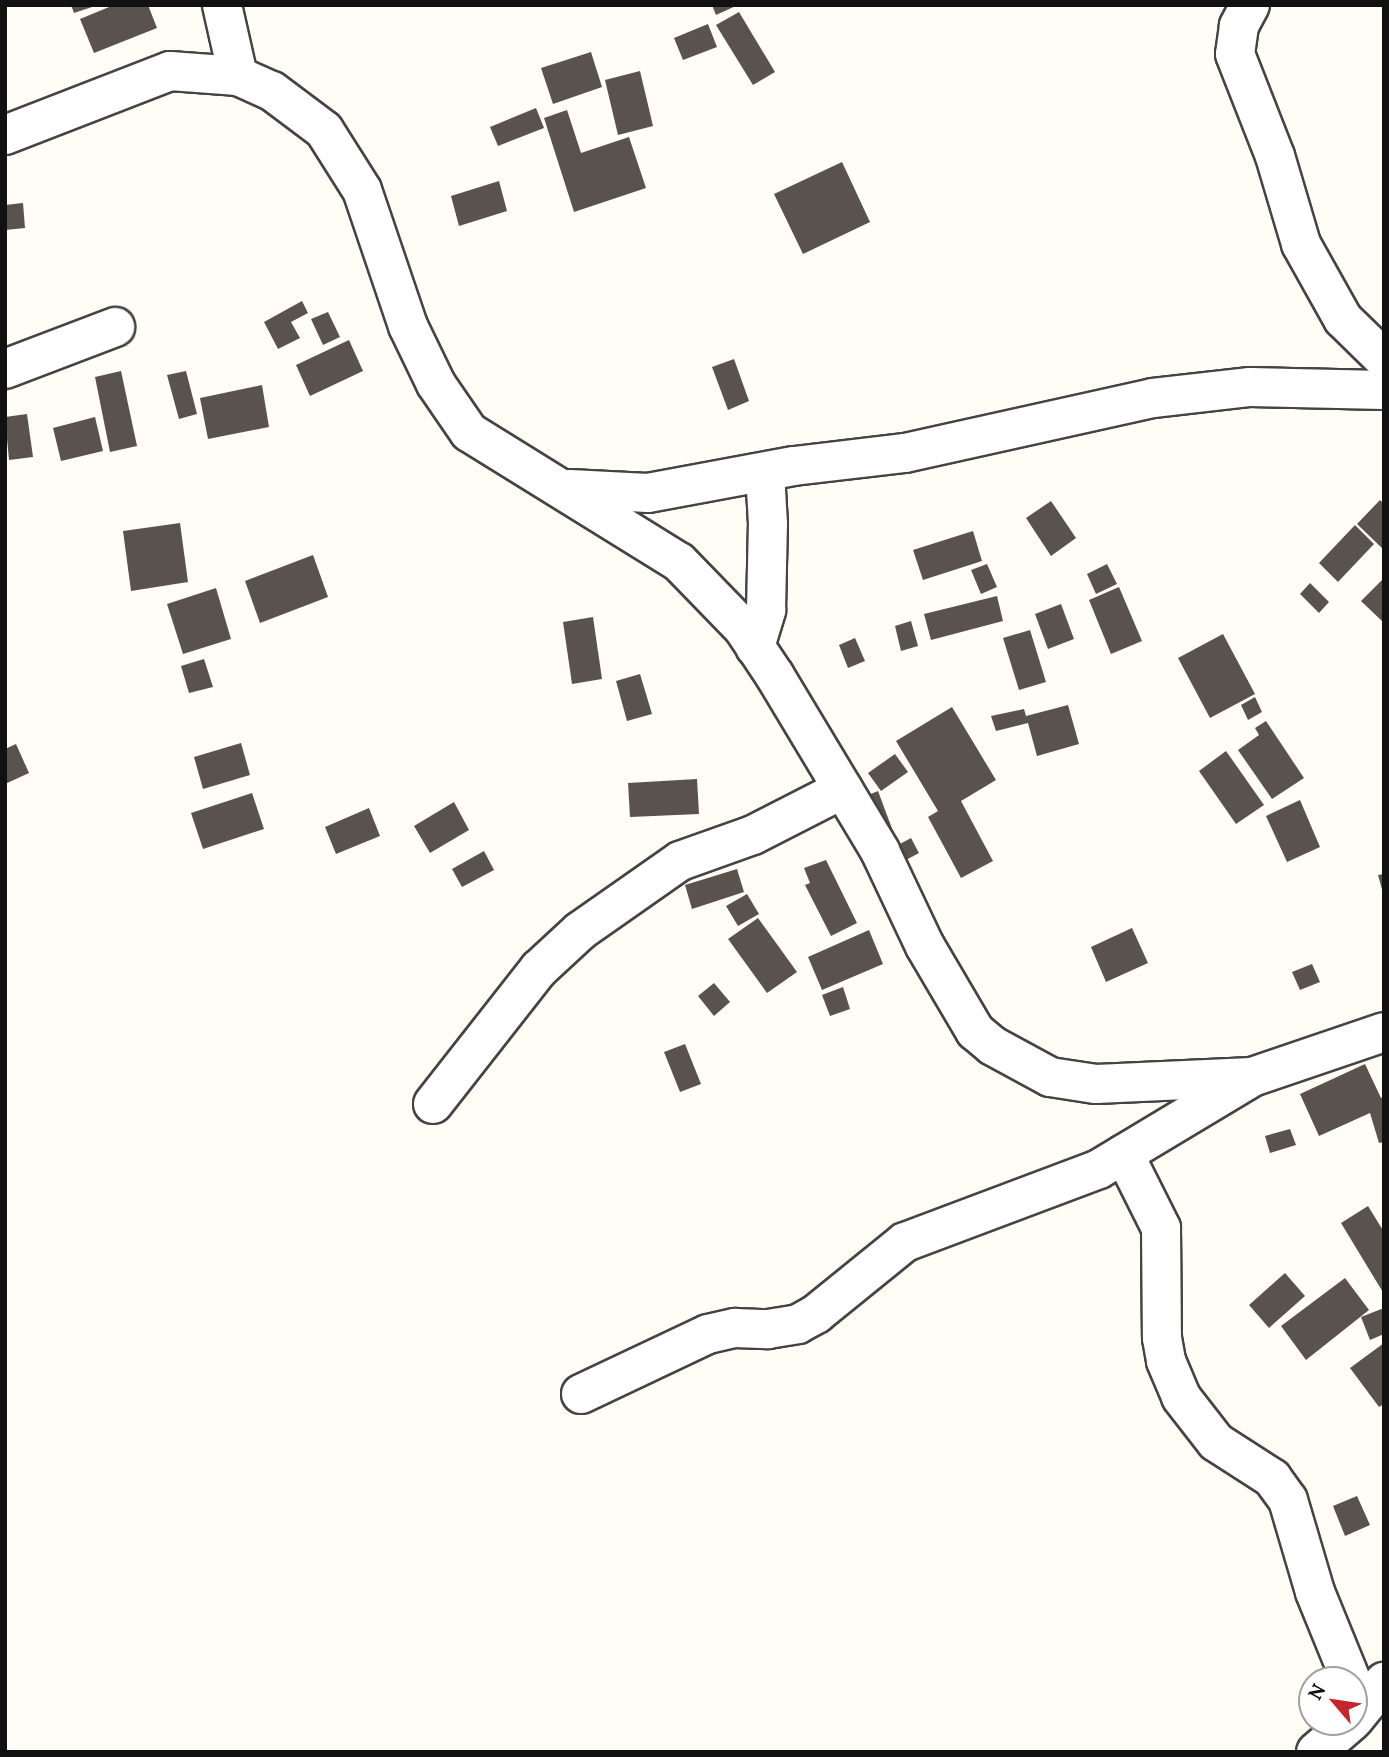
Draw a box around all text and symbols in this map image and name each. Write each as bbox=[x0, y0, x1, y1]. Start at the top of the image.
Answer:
north arrow bbox=[1298, 1666, 1368, 1736]
text: N bbox=[1302, 1680, 1330, 1704]

